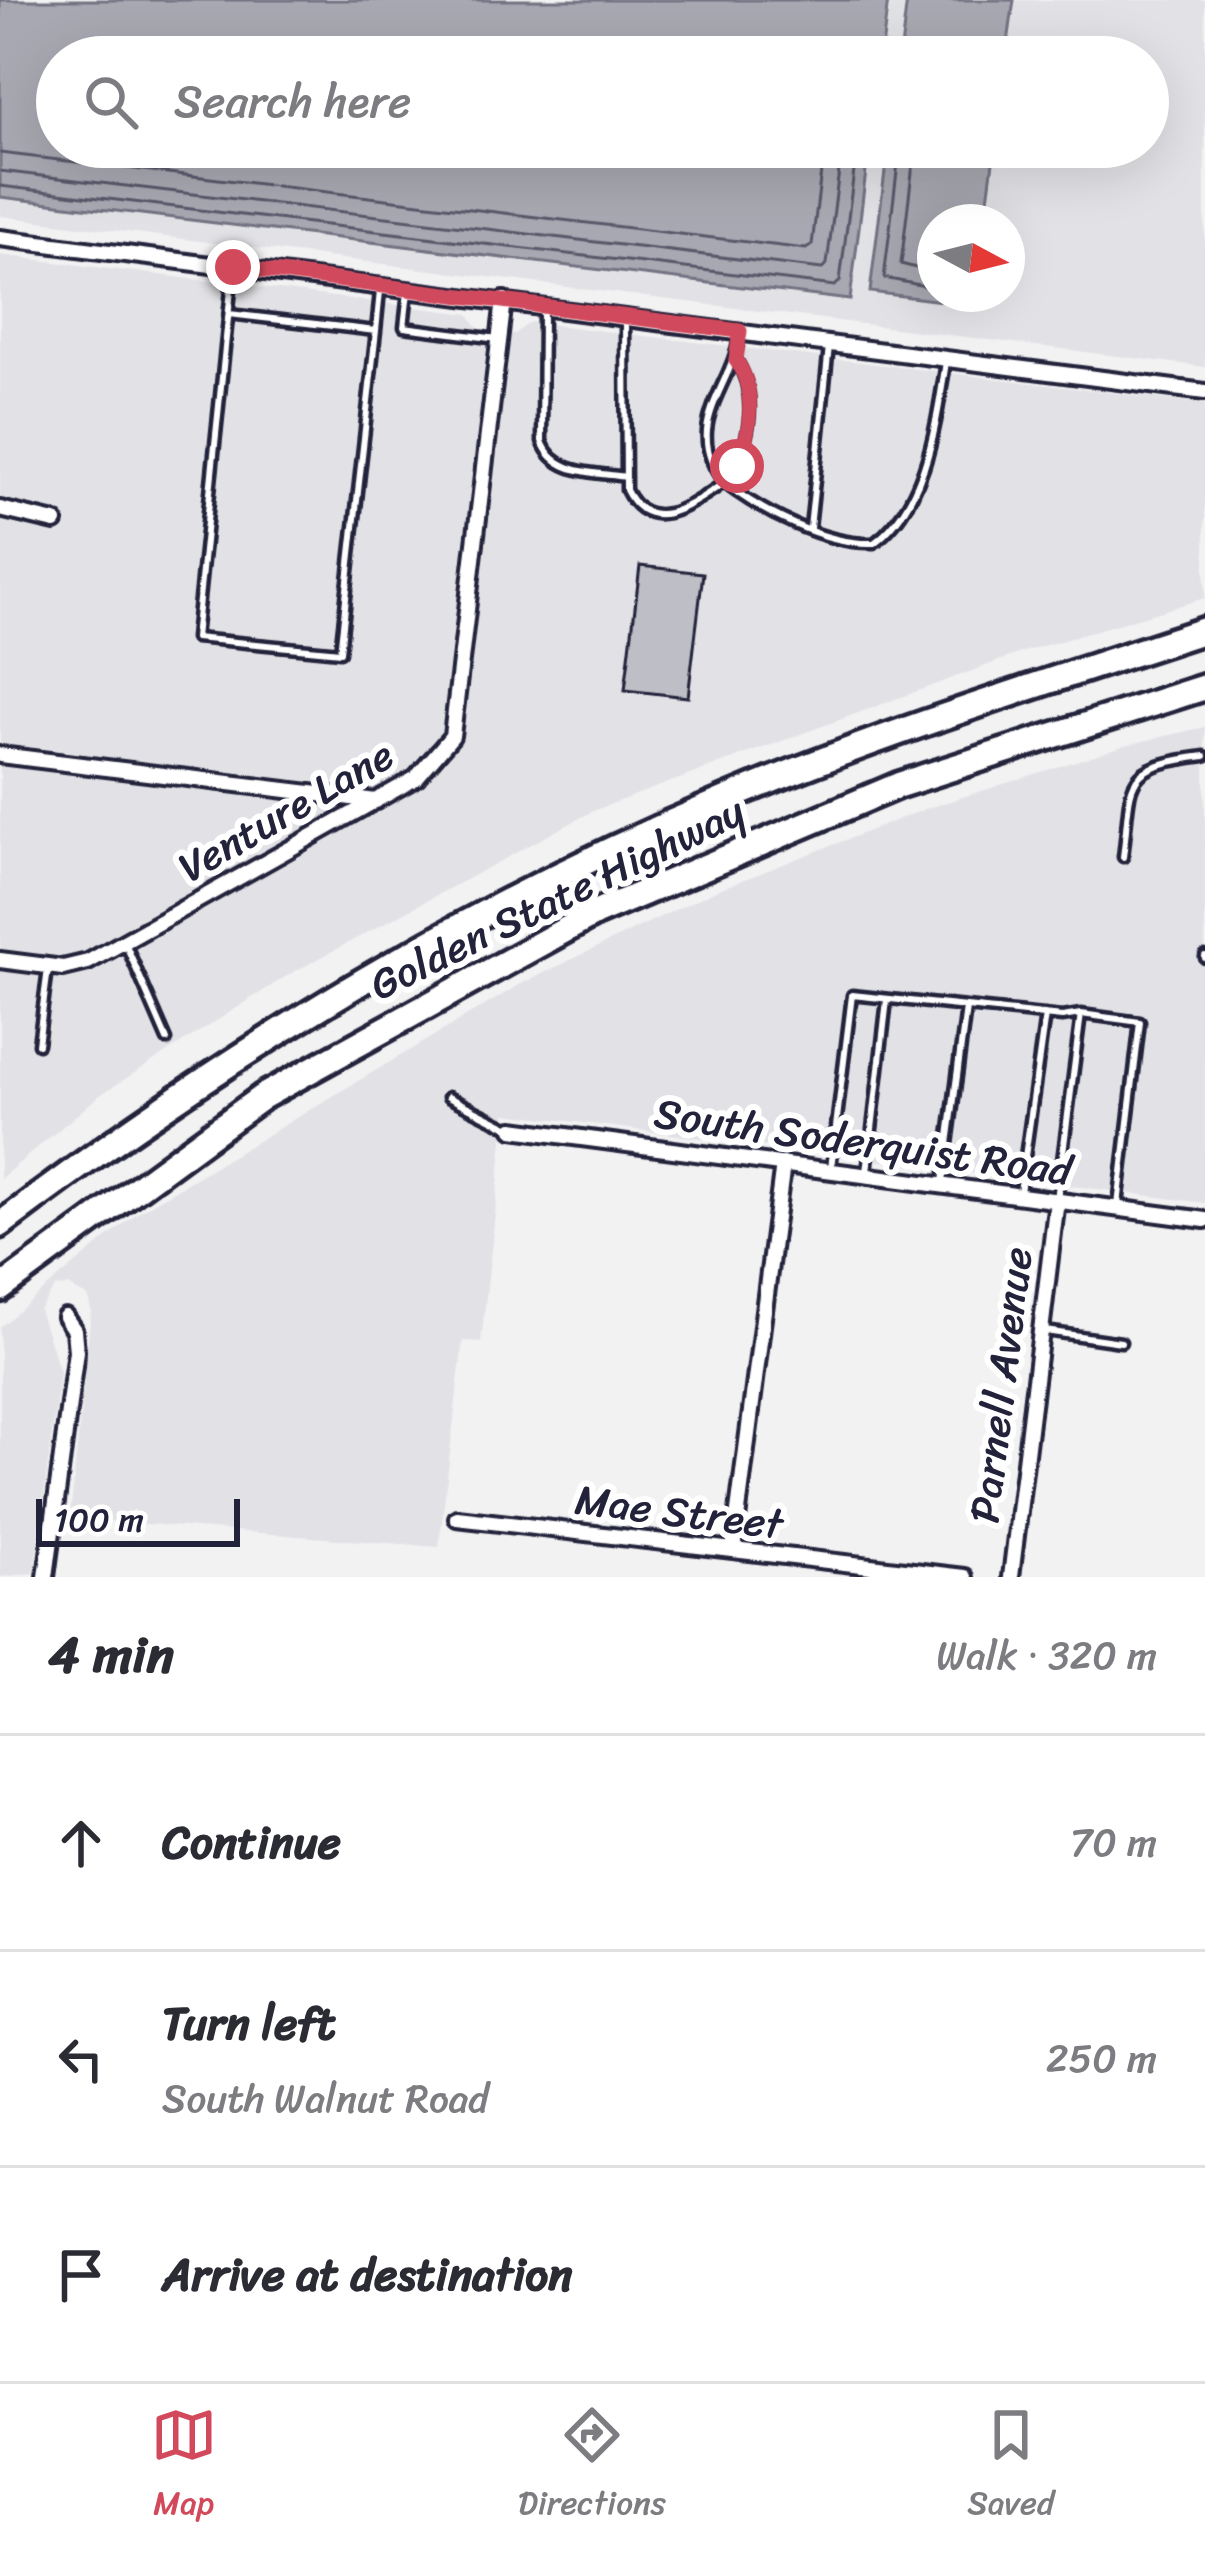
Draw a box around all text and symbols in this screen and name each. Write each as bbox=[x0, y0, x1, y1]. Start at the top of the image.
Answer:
search box bbox=[36, 36, 1169, 168]
text: Search here bbox=[174, 62, 411, 142]
icon: search bbox=[78, 69, 144, 135]
north arrow bbox=[917, 204, 1025, 312]
route end bbox=[206, 240, 260, 294]
route start bbox=[710, 439, 764, 493]
street label: Venture Lane bbox=[164, 719, 408, 903]
street label: Golden State Highway bbox=[357, 775, 758, 1021]
street label: South Soderquist Road bbox=[650, 1076, 1079, 1208]
street label: Parnell Avenue bbox=[947, 1243, 1055, 1527]
street label: Mae Street bbox=[571, 1463, 789, 1562]
text: 100 m bbox=[54, 1491, 144, 1549]
scale bar bbox=[36, 1493, 240, 1546]
text: 4 min bbox=[48, 1610, 174, 1700]
text: Walk · 320 m bbox=[936, 1621, 1157, 1690]
text: Continue bbox=[162, 1803, 341, 1883]
text: 70 m bbox=[1070, 1808, 1157, 1877]
icon: ahead bbox=[48, 1810, 114, 1876]
text: Turn left bbox=[162, 1984, 335, 2064]
text: 250 m bbox=[1046, 2024, 1157, 2093]
icon: left bbox=[48, 2026, 114, 2092]
text: South Walnut Road bbox=[162, 2064, 489, 2133]
text: Arrive at destination bbox=[162, 2235, 572, 2315]
icon: arrive bbox=[48, 2242, 114, 2308]
tab: Map bbox=[151, 2402, 217, 2532]
tab: Directions bbox=[518, 2402, 666, 2532]
tab: Saved bbox=[967, 2402, 1054, 2532]

